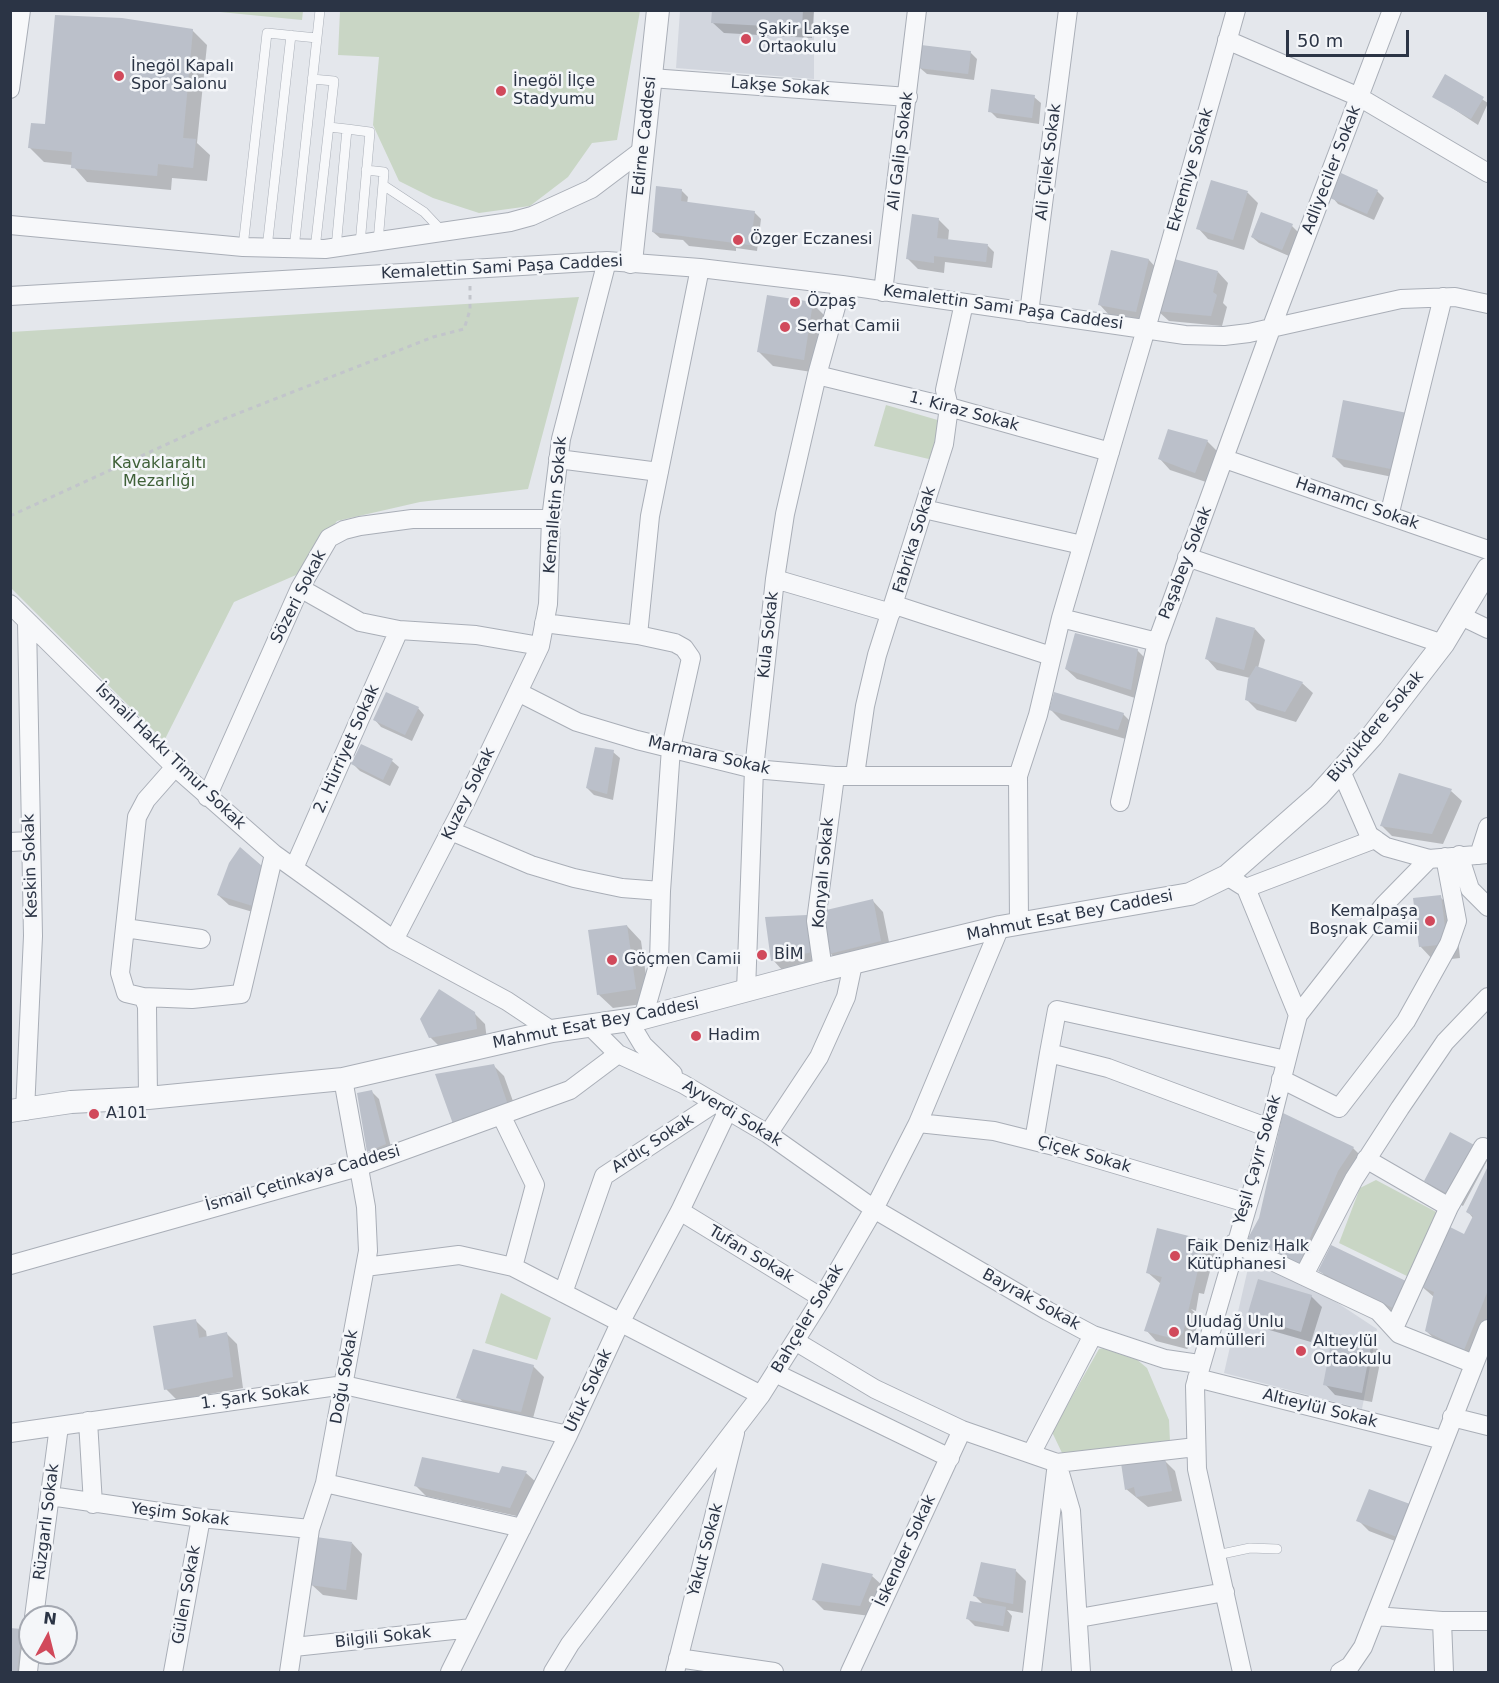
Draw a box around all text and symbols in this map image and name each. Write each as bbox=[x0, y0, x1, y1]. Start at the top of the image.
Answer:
scale bar bbox=[1289, 18, 1412, 56]
place label: Şakir Lakşe Ortaokulu bbox=[758, 20, 849, 58]
text: 50 m bbox=[1297, 30, 1343, 51]
marker: Şakir Lakşe Ortaokulu bbox=[739, 32, 753, 46]
place label: İnegöl Kapalı Spor Salonu bbox=[131, 57, 234, 95]
marker: İnegöl Kapalı Spor Salonu bbox=[112, 69, 126, 83]
place label: İnegöl İlçe Stadyumu bbox=[513, 72, 595, 110]
street label: Lakşe Sokak bbox=[730, 74, 830, 100]
street label: Edirne Caddesi bbox=[629, 75, 661, 197]
marker: İnegöl İlçe Stadyumu bbox=[494, 84, 508, 98]
street label: Ali Galip Sokak bbox=[884, 91, 918, 211]
street label: Ali Çilek Sokak bbox=[1032, 103, 1066, 221]
street label: Adliyeciler Sokak bbox=[1299, 103, 1365, 237]
street label: Ekremiye Sokak bbox=[1164, 106, 1218, 234]
place label: Özger Eczanesi bbox=[750, 230, 873, 250]
marker: Özger Eczanesi bbox=[731, 233, 745, 247]
street label: Kemalettin Sami Paşa Caddesi bbox=[380, 252, 624, 284]
street label: Kemalettin Sami Paşa Caddesi bbox=[882, 282, 1124, 334]
place label: Özpaş bbox=[807, 292, 856, 312]
marker: Özpaş bbox=[788, 295, 802, 309]
place label: Serhat Camii bbox=[797, 317, 900, 337]
marker: Serhat Camii bbox=[778, 320, 792, 334]
street label: 1. Kiraz Sokak bbox=[907, 388, 1021, 436]
street label: Kemalletin Sokak bbox=[540, 436, 572, 574]
park label: Kavaklaraltı Mezarlığı bbox=[112, 454, 206, 492]
street label: Hamamcı Sokak bbox=[1293, 474, 1421, 534]
street label: Fabrika Sokak bbox=[890, 484, 940, 596]
street label: Paşabey Sokak bbox=[1156, 504, 1216, 622]
street label: Sözeri Sokak bbox=[267, 547, 331, 647]
street label: Kula Sokak bbox=[755, 591, 783, 679]
street label: Büyükdere Sokak bbox=[1324, 668, 1428, 786]
street label: İsmail Hakkı Timur Sokak bbox=[91, 680, 249, 834]
street label: 2. Hürriyet Sokak bbox=[310, 682, 384, 816]
street label: Marmara Sokak bbox=[646, 733, 772, 779]
street label: Kuzey Sokak bbox=[438, 745, 500, 843]
street label: Keskin Sokak bbox=[20, 813, 42, 919]
street label: Konyalı Sokak bbox=[810, 817, 838, 929]
street label: Mahmut Esat Bey Caddesi bbox=[965, 887, 1175, 945]
place label: Kemalpaşa Boşnak Camii bbox=[1309, 902, 1418, 940]
marker: Kemalpaşa Boşnak Camii bbox=[1423, 914, 1437, 928]
place label: BİM bbox=[774, 945, 804, 965]
marker: BİM bbox=[755, 948, 769, 962]
place label: Göçmen Camii bbox=[624, 950, 741, 970]
marker: Göçmen Camii bbox=[605, 953, 619, 967]
street label: Mahmut Esat Bey Caddesi bbox=[491, 995, 701, 1053]
place label: Hadim bbox=[708, 1026, 760, 1046]
marker: Hadim bbox=[689, 1029, 703, 1043]
street label: Ayverdi Sokak bbox=[679, 1077, 785, 1151]
street label: Yeşil Çayır Sokak bbox=[1230, 1093, 1286, 1227]
place label: A101 bbox=[106, 1104, 147, 1124]
marker: A101 bbox=[87, 1107, 101, 1121]
street label: Ardıç Sokak bbox=[608, 1110, 698, 1178]
street label: Çiçek Sokak bbox=[1035, 1132, 1133, 1178]
street label: İsmail Çetinkaya Caddesi bbox=[204, 1142, 402, 1216]
street label: Tufan Sokak bbox=[705, 1222, 797, 1288]
place label: Faik Deniz Halk Kütüphanesi bbox=[1187, 1237, 1309, 1275]
marker: Faik Deniz Halk Kütüphanesi bbox=[1168, 1249, 1182, 1263]
street label: Bahçeler Sokak bbox=[768, 1261, 848, 1377]
street label: Bayrak Sokak bbox=[979, 1265, 1083, 1335]
place label: Uludağ Unlu Mamülleri bbox=[1186, 1313, 1284, 1351]
marker: Uludağ Unlu Mamülleri bbox=[1167, 1325, 1181, 1339]
street label: Doğu Sokak bbox=[327, 1328, 363, 1426]
place label: Altıeylül Ortaokulu bbox=[1313, 1332, 1392, 1370]
marker: Altıeylül Ortaokulu bbox=[1294, 1344, 1308, 1358]
street label: Ufuk Sokak bbox=[561, 1346, 617, 1436]
street label: 1. Şark Sokak bbox=[200, 1380, 310, 1414]
street label: Altıeylül Sokak bbox=[1261, 1385, 1379, 1433]
street label: Rüzgarlı Sokak bbox=[30, 1463, 64, 1581]
street label: İskender Sokak bbox=[872, 1492, 940, 1610]
street label: Yeşim Sokak bbox=[130, 1499, 230, 1531]
street label: Yakut Sokak bbox=[684, 1501, 728, 1599]
street label: Gülen Sokak bbox=[169, 1544, 205, 1646]
north arrow bbox=[18, 1605, 78, 1665]
text: N bbox=[42, 1608, 58, 1629]
street label: Bilgili Sokak bbox=[334, 1623, 432, 1653]

